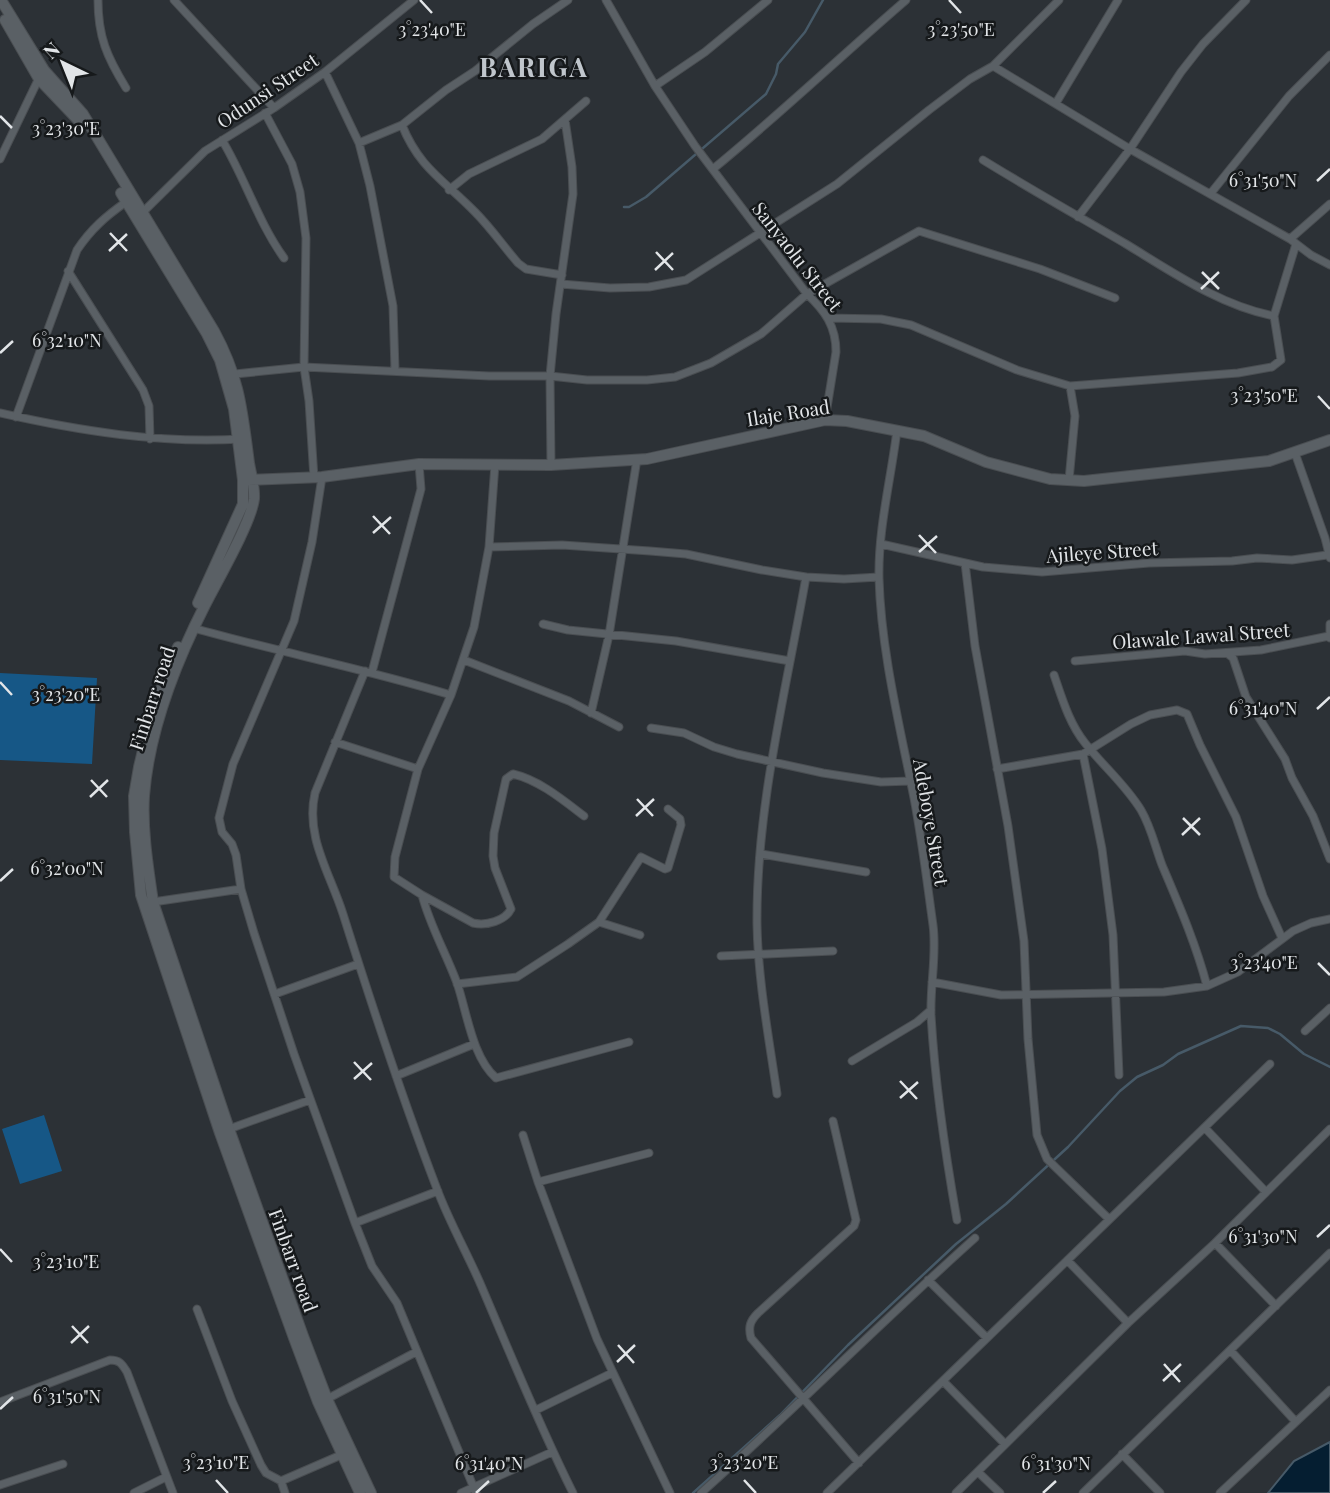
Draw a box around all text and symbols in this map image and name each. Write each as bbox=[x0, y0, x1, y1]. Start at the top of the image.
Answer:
text: 3°23'40"E bbox=[398, 17, 466, 41]
text: 3°23'50"E bbox=[927, 17, 995, 41]
north arrow bbox=[28, 28, 98, 98]
text: N bbox=[37, 35, 65, 64]
street label: Odunsi Street bbox=[211, 46, 323, 134]
district label: BARIGA bbox=[479, 49, 589, 84]
text: 3°23'30"E bbox=[32, 116, 100, 140]
text: 6°31'50"N bbox=[1229, 168, 1298, 192]
street label: Sanyaolu Street bbox=[747, 196, 849, 316]
text: 6°32'10"N bbox=[32, 328, 102, 352]
text: 3°23'50"E bbox=[1230, 383, 1298, 407]
street label: Ilaje Road bbox=[744, 393, 832, 431]
street label: Ajileye Street bbox=[1044, 534, 1159, 568]
street label: Olawale Lawal Street bbox=[1111, 616, 1291, 654]
street label: Finbarr road bbox=[122, 643, 180, 753]
text: 3°23'20"E bbox=[32, 682, 100, 706]
text: 6°31'40"N bbox=[1229, 696, 1298, 720]
street label: Adeboye Street bbox=[908, 756, 956, 888]
text: 6°32'00"N bbox=[30, 856, 104, 880]
text: 3°23'40"E bbox=[1230, 950, 1298, 974]
street label: Finbarr road bbox=[263, 1205, 325, 1315]
text: 6°31'30"N bbox=[1228, 1224, 1298, 1248]
text: 3°23'10"E bbox=[33, 1249, 99, 1273]
text: 6°31'50"N bbox=[33, 1384, 102, 1408]
text: 3°23'10"E bbox=[183, 1450, 249, 1474]
text: 3°23'20"E bbox=[710, 1450, 778, 1474]
text: 6°31'40"N bbox=[455, 1451, 524, 1475]
text: 6°31'30"N bbox=[1021, 1451, 1091, 1475]

